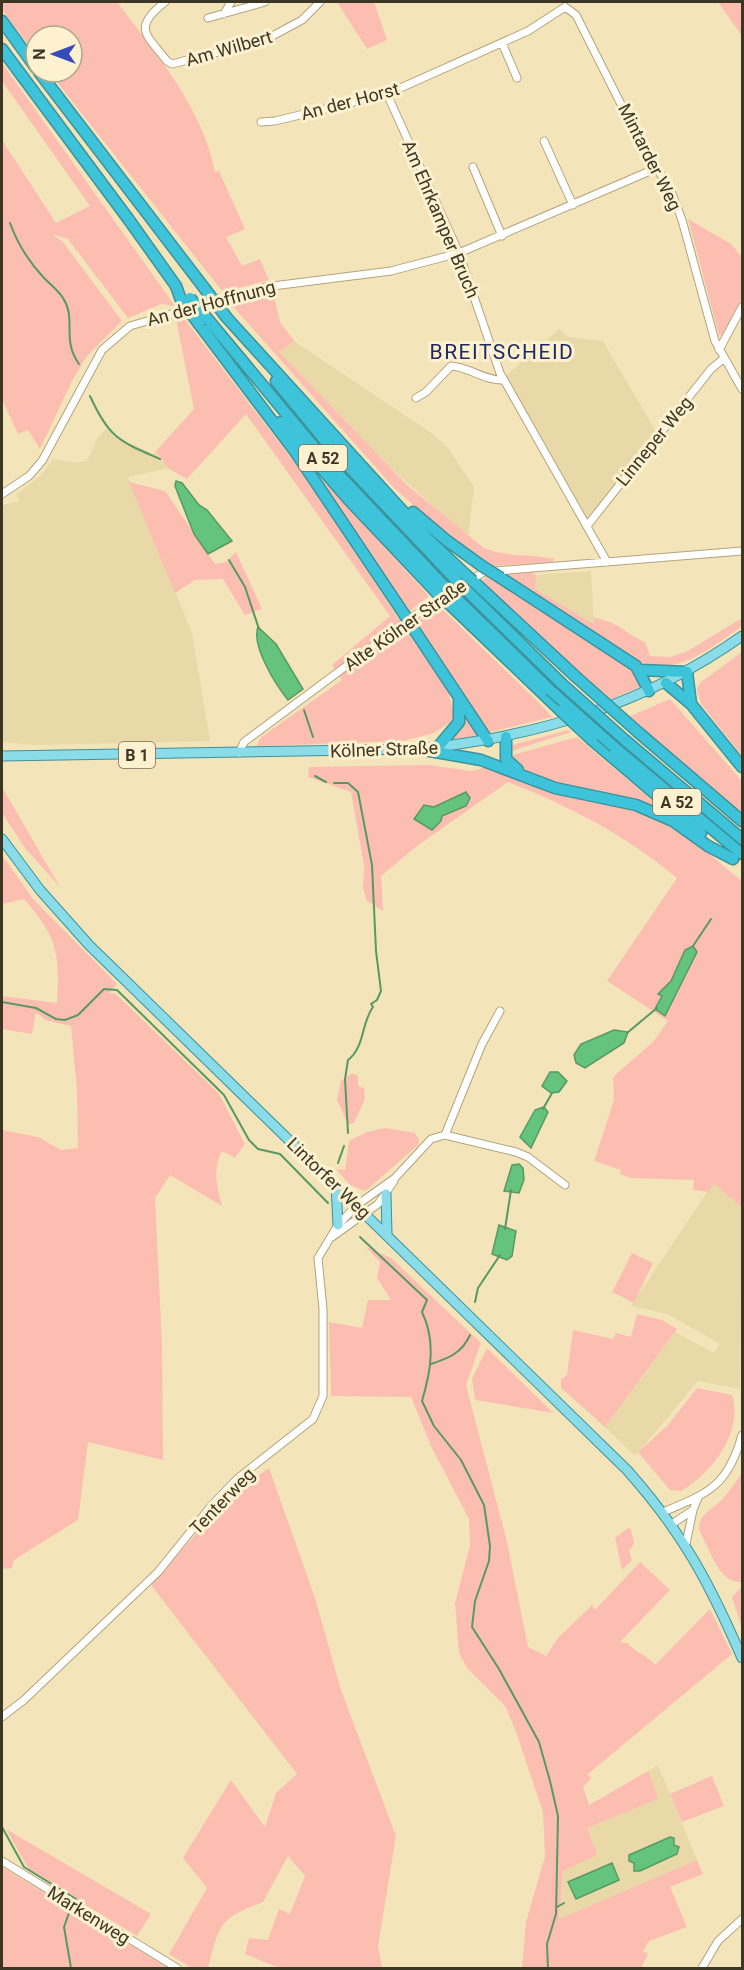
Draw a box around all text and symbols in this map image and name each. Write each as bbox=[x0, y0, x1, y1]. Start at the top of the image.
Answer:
north arrow bbox=[24, 24, 84, 84]
street label: Am Wilbert bbox=[183, 26, 275, 70]
text: N bbox=[30, 48, 49, 60]
street label: An der Horst bbox=[299, 78, 402, 124]
street label: Mintarder Weg bbox=[614, 100, 686, 214]
street label: Am Ehrkamper Bruch bbox=[398, 137, 484, 301]
street label: An der Hoffnung bbox=[145, 276, 277, 330]
district label: BREITSCHEID bbox=[430, 340, 574, 364]
street label: Linneper Weg bbox=[612, 392, 696, 490]
road number: A 52 bbox=[299, 445, 347, 471]
street label: Alte Kölner Straße bbox=[340, 575, 470, 675]
street label: Kölner Straße bbox=[330, 737, 438, 761]
road number: B 1 bbox=[119, 742, 155, 768]
road number: A 52 bbox=[653, 789, 701, 815]
street label: Lintorfer Weg bbox=[283, 1133, 375, 1223]
street label: Tenterweg bbox=[185, 1463, 259, 1539]
street label: Markenweg bbox=[44, 1881, 134, 1949]

